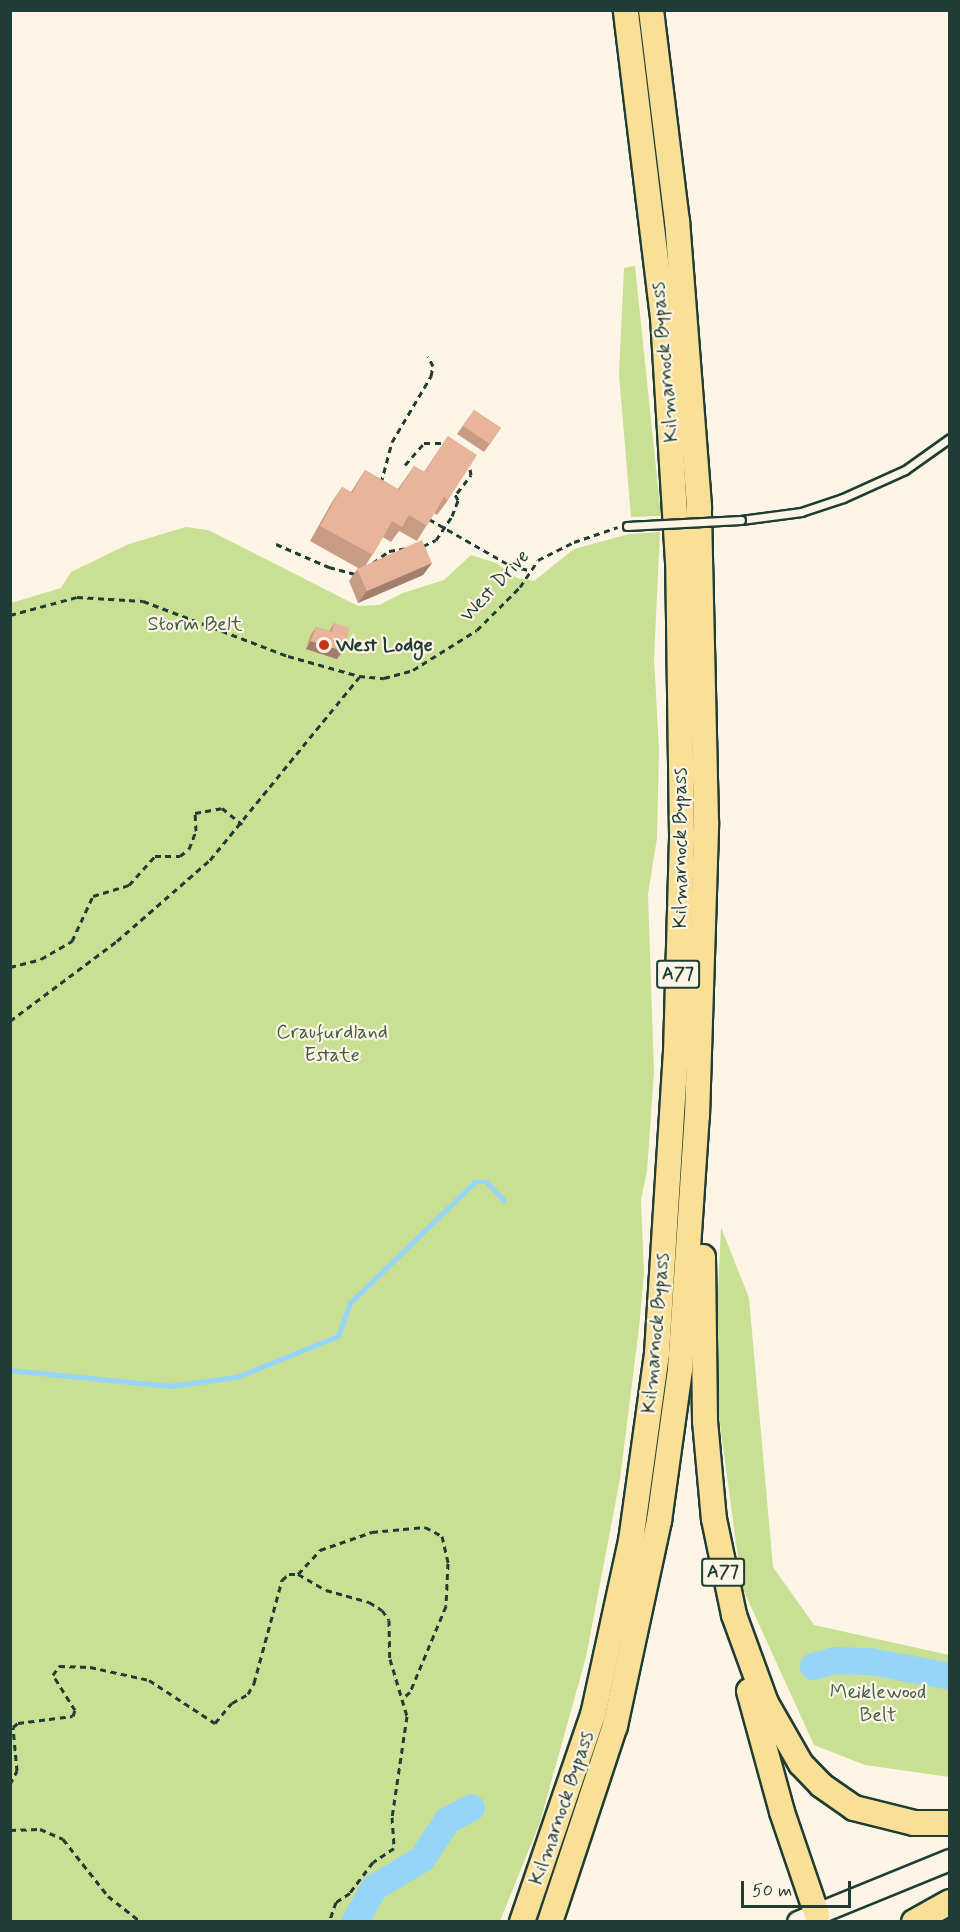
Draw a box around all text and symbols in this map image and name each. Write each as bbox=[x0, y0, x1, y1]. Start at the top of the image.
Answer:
street label: Kilmarnock Bypass bbox=[646, 279, 684, 445]
street label: West Drive bbox=[455, 545, 535, 627]
park label: Storm Belt bbox=[148, 612, 242, 636]
place label: West Lodge bbox=[336, 633, 433, 657]
marker: West Lodge bbox=[317, 638, 331, 652]
street label: Kilmarnock Bypass bbox=[668, 766, 692, 930]
road number: A77 bbox=[656, 959, 700, 989]
park label: Craufurdland Estate bbox=[276, 1020, 388, 1067]
street label: Kilmarnock Bypass bbox=[637, 1250, 675, 1416]
road number: A77 bbox=[700, 1557, 746, 1587]
park label: Meiklewood Belt bbox=[830, 1680, 926, 1727]
street label: Kilmarnock Bypass bbox=[524, 1727, 600, 1889]
scale bar bbox=[744, 1869, 854, 1907]
text: 50 m bbox=[752, 1879, 792, 1903]

